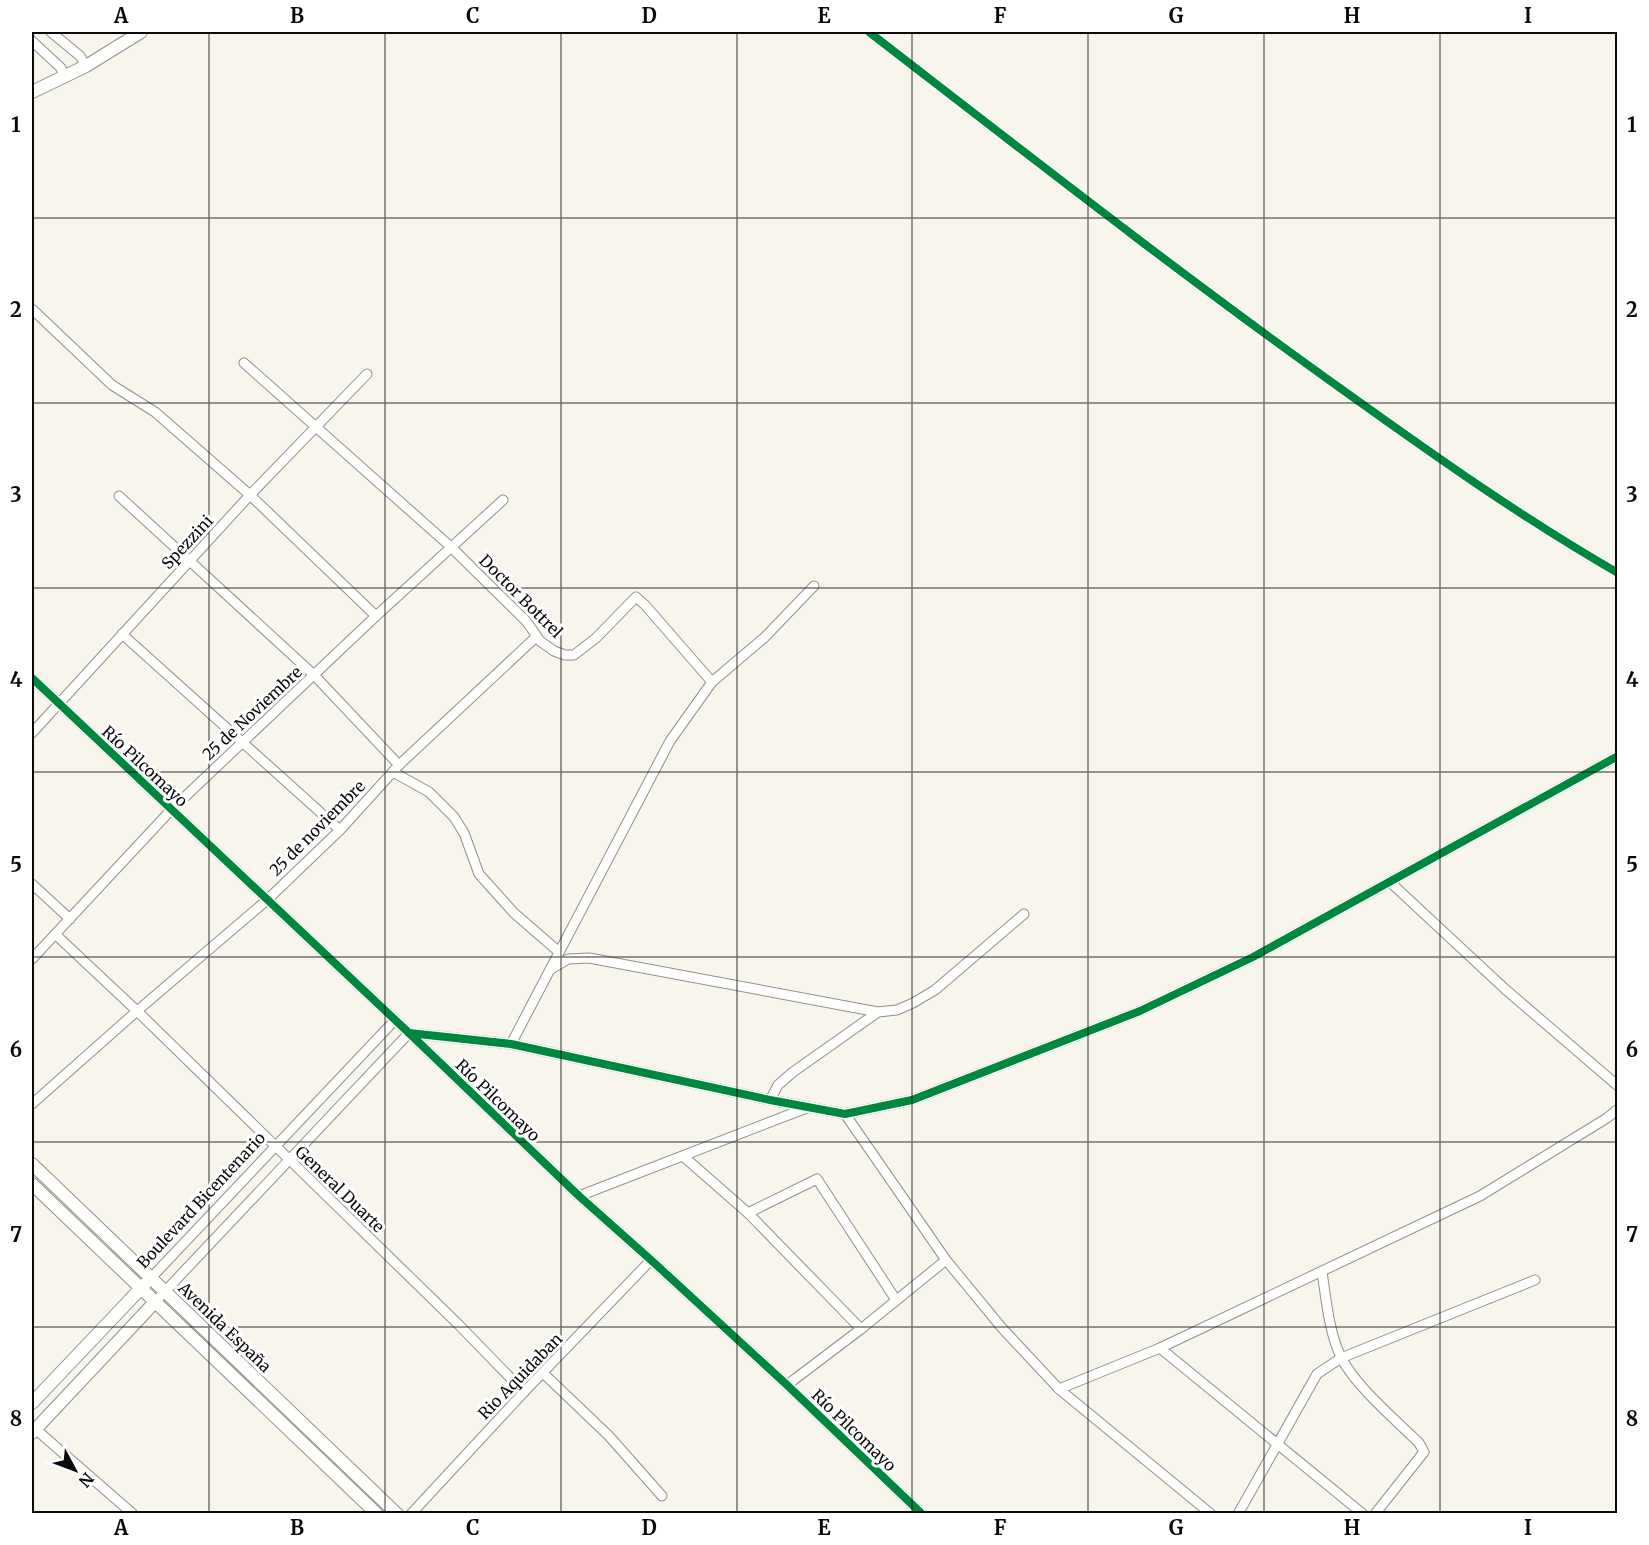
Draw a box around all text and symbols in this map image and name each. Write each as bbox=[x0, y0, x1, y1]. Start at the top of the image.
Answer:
text: A bbox=[113, 3, 129, 28]
text: B bbox=[290, 3, 304, 28]
text: C bbox=[466, 3, 480, 28]
text: D bbox=[641, 3, 657, 28]
text: E bbox=[817, 3, 831, 28]
text: F bbox=[994, 3, 1007, 28]
text: G bbox=[1169, 3, 1184, 28]
text: H bbox=[1344, 3, 1360, 28]
text: I bbox=[1524, 3, 1532, 28]
text: 1 bbox=[11, 112, 21, 137]
text: 1 bbox=[1627, 112, 1637, 137]
text: 2 bbox=[10, 297, 22, 322]
text: 2 bbox=[1626, 297, 1638, 322]
text: 3 bbox=[10, 482, 22, 507]
text: 3 bbox=[1626, 482, 1638, 507]
street label: Spezzini bbox=[157, 511, 217, 573]
street label: Doctor Bottrel bbox=[475, 550, 567, 642]
street label: 25 de Noviembre bbox=[198, 662, 306, 764]
text: 4 bbox=[10, 667, 23, 692]
text: 4 bbox=[1626, 667, 1639, 692]
street label: Río Pilcomayo bbox=[98, 721, 192, 811]
street label: 25 de noviembre bbox=[265, 776, 369, 880]
text: 5 bbox=[10, 852, 22, 877]
text: 5 bbox=[1626, 852, 1638, 877]
text: 6 bbox=[10, 1037, 22, 1062]
text: 6 bbox=[1626, 1037, 1638, 1062]
street label: Río Pilcomayo bbox=[452, 1055, 544, 1145]
street label: Boulevard Bicentenario bbox=[133, 1128, 269, 1272]
street label: General Duarte bbox=[291, 1141, 389, 1237]
text: 7 bbox=[10, 1222, 22, 1247]
text: 7 bbox=[1626, 1222, 1638, 1247]
street label: Avenida España bbox=[174, 1277, 276, 1377]
street label: Rio Aquidaban bbox=[474, 1328, 566, 1423]
street label: Río Pilcomayo bbox=[808, 1385, 900, 1475]
text: 8 bbox=[10, 1406, 22, 1431]
text: 8 bbox=[1626, 1406, 1638, 1431]
north arrow bbox=[45, 1440, 105, 1500]
text: N bbox=[74, 1469, 98, 1491]
text: A bbox=[113, 1515, 129, 1540]
text: B bbox=[290, 1515, 304, 1540]
text: C bbox=[466, 1515, 480, 1540]
text: D bbox=[641, 1515, 657, 1540]
text: E bbox=[817, 1515, 831, 1540]
text: F bbox=[994, 1515, 1007, 1540]
text: G bbox=[1169, 1515, 1184, 1540]
text: H bbox=[1344, 1515, 1360, 1540]
text: I bbox=[1524, 1515, 1532, 1540]

